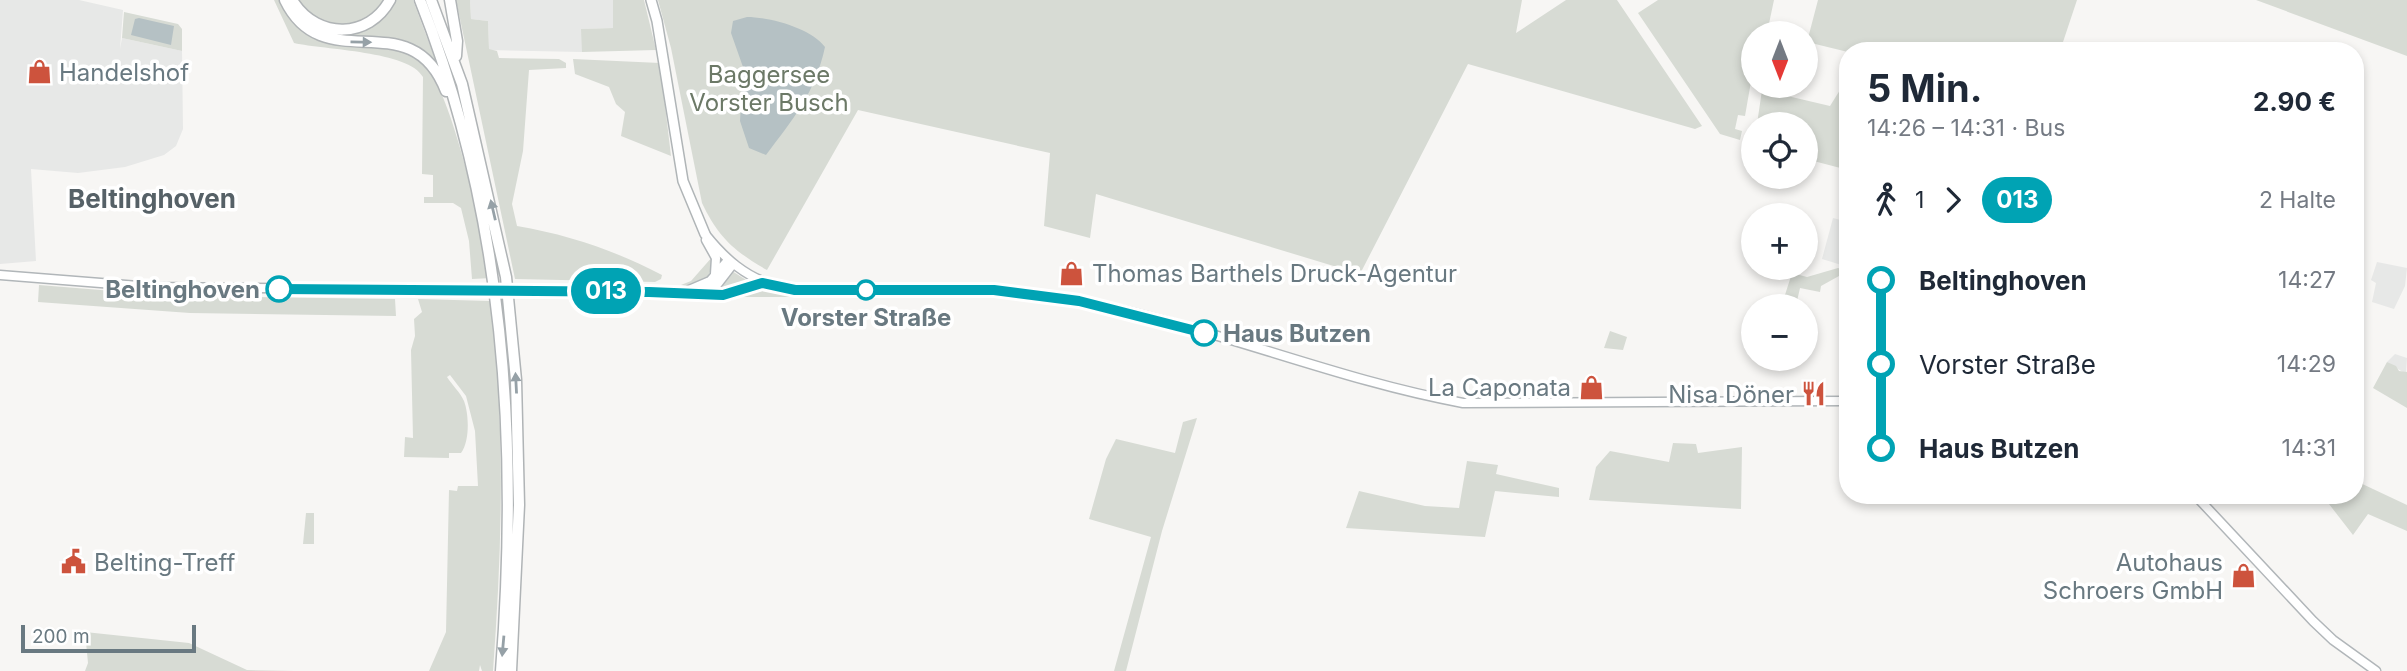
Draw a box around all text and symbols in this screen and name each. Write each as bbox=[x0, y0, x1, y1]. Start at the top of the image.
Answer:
north arrow bbox=[1741, 21, 1818, 98]
map controls bbox=[1741, 21, 1818, 371]
one-way arrow bbox=[350, 36, 372, 47]
shop icon: Handelshof bbox=[25, 58, 53, 86]
place label: Handelshof bbox=[59, 58, 189, 87]
park label: Baggersee Vorster Busch bbox=[689, 60, 849, 117]
text: 5 Min. bbox=[1867, 65, 1982, 111]
text: 2.90 € bbox=[2253, 86, 2336, 117]
button: locate bbox=[1741, 112, 1818, 189]
text: 14:26 – 14:31 · Bus bbox=[1867, 114, 2065, 142]
icon: walk bbox=[1867, 181, 1905, 219]
icon: forward bbox=[1934, 181, 1972, 219]
district label: Beltinghoven bbox=[68, 183, 236, 214]
text: 013 bbox=[1996, 185, 2038, 214]
text: 1 bbox=[1915, 186, 1924, 214]
text: 2 Halte bbox=[2259, 186, 2336, 214]
one-way arrow bbox=[487, 199, 498, 221]
button: + bbox=[1741, 203, 1818, 280]
shop icon: Thomas Barthels Druck-Agentur bbox=[1058, 259, 1086, 287]
place label: Thomas Barthels Druck-Agentur bbox=[1092, 259, 1457, 288]
text: Beltinghoven bbox=[1919, 265, 2087, 296]
text: 14:27 bbox=[2278, 266, 2336, 294]
line badge: 013 bbox=[566, 268, 646, 314]
place label: Beltinghoven bbox=[105, 275, 260, 304]
marker: Beltinghoven bbox=[266, 276, 292, 302]
text: 013 bbox=[585, 276, 627, 305]
marker: Vorster Straße bbox=[856, 280, 876, 300]
button: − bbox=[1741, 294, 1818, 371]
place label: Vorster Straße bbox=[781, 303, 951, 332]
place label: Haus Butzen bbox=[1223, 319, 1371, 348]
marker: Haus Butzen bbox=[1191, 320, 1217, 346]
text: Vorster Straße bbox=[1919, 349, 2096, 380]
text: 14:29 bbox=[2277, 350, 2336, 378]
one-way arrow bbox=[510, 371, 521, 393]
place label: La Caponata bbox=[1428, 373, 1571, 402]
shop icon: La Caponata bbox=[1577, 373, 1605, 401]
place label: Nisa Döner bbox=[1668, 380, 1794, 409]
restaurant icon: Nisa Döner bbox=[1800, 380, 1828, 408]
text: Haus Butzen bbox=[1919, 433, 2079, 464]
text: 14:31 bbox=[2282, 434, 2336, 462]
public building icon: Belting-Treff bbox=[60, 548, 88, 576]
place label: Belting-Treff bbox=[94, 548, 235, 577]
place label: Autohaus Schroers GmbH bbox=[2043, 548, 2223, 605]
shop icon: Autohaus Schroers GmbH bbox=[2229, 562, 2257, 590]
scale bar bbox=[21, 622, 196, 654]
text: 200 m bbox=[32, 625, 90, 648]
one-way arrow bbox=[497, 636, 508, 658]

